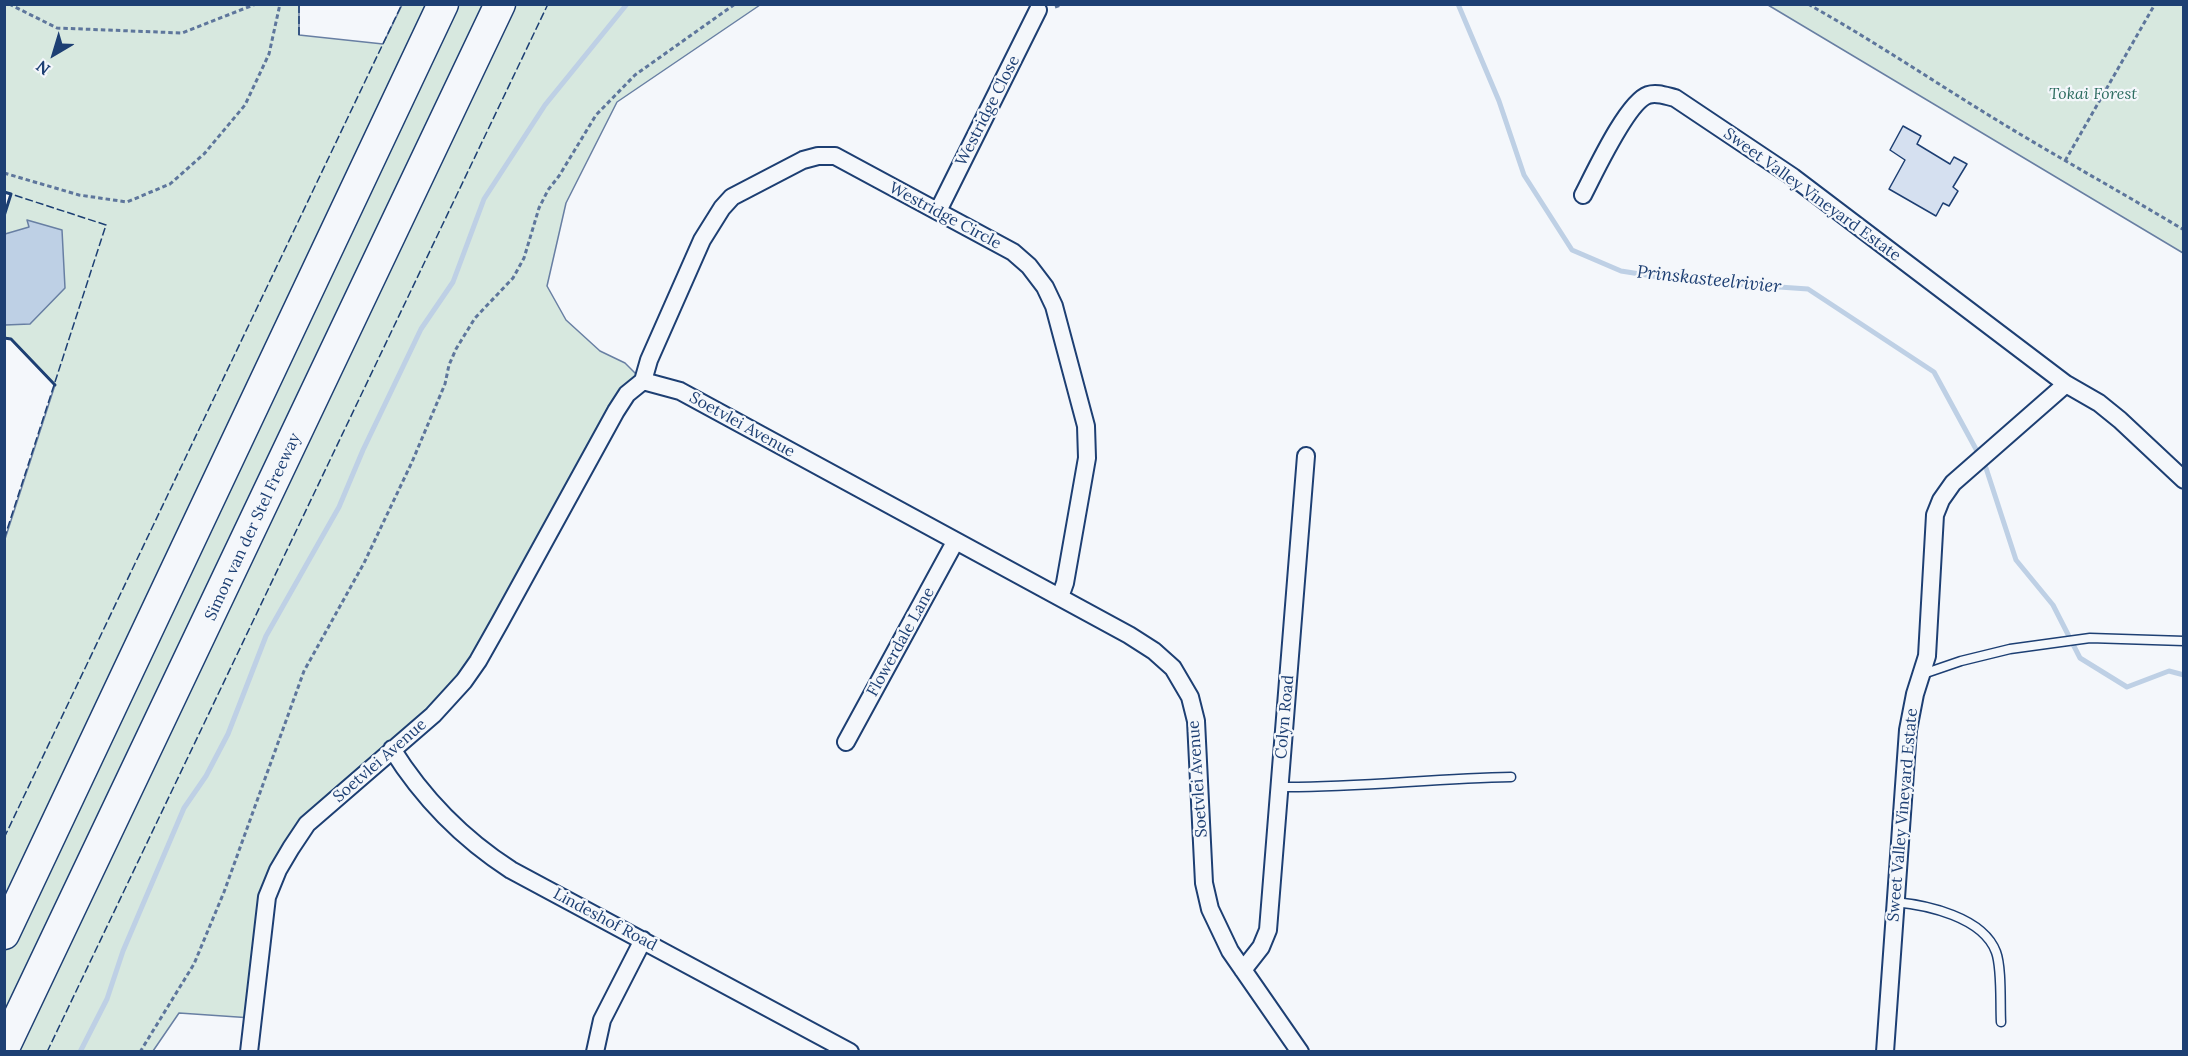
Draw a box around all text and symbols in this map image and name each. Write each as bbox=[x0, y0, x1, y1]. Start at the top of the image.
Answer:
north arrow bbox=[24, 24, 84, 84]
street label: Westridge Close bbox=[952, 53, 1024, 169]
text: N bbox=[32, 56, 54, 80]
park label: Tokai Forest bbox=[2049, 84, 2137, 104]
street label: Sweet Valley Vineyard Estate bbox=[1720, 124, 1904, 266]
street label: Westridge Circle bbox=[886, 178, 1004, 254]
water label: Prinskasteelrivier bbox=[1636, 262, 1782, 298]
street label: Soetvlei Avenue bbox=[686, 388, 798, 462]
street label: Simon van der Stel Freeway bbox=[201, 430, 305, 624]
street label: Flowerdale Lane bbox=[863, 584, 939, 700]
street label: Colyn Road bbox=[1272, 674, 1298, 760]
street label: Sweet Valley Vineyard Estate bbox=[1884, 707, 1922, 923]
street label: Soetvlei Avenue bbox=[329, 715, 431, 807]
street label: Soetvlei Avenue bbox=[1184, 720, 1212, 838]
street label: Lindeshof Road bbox=[550, 885, 660, 955]

